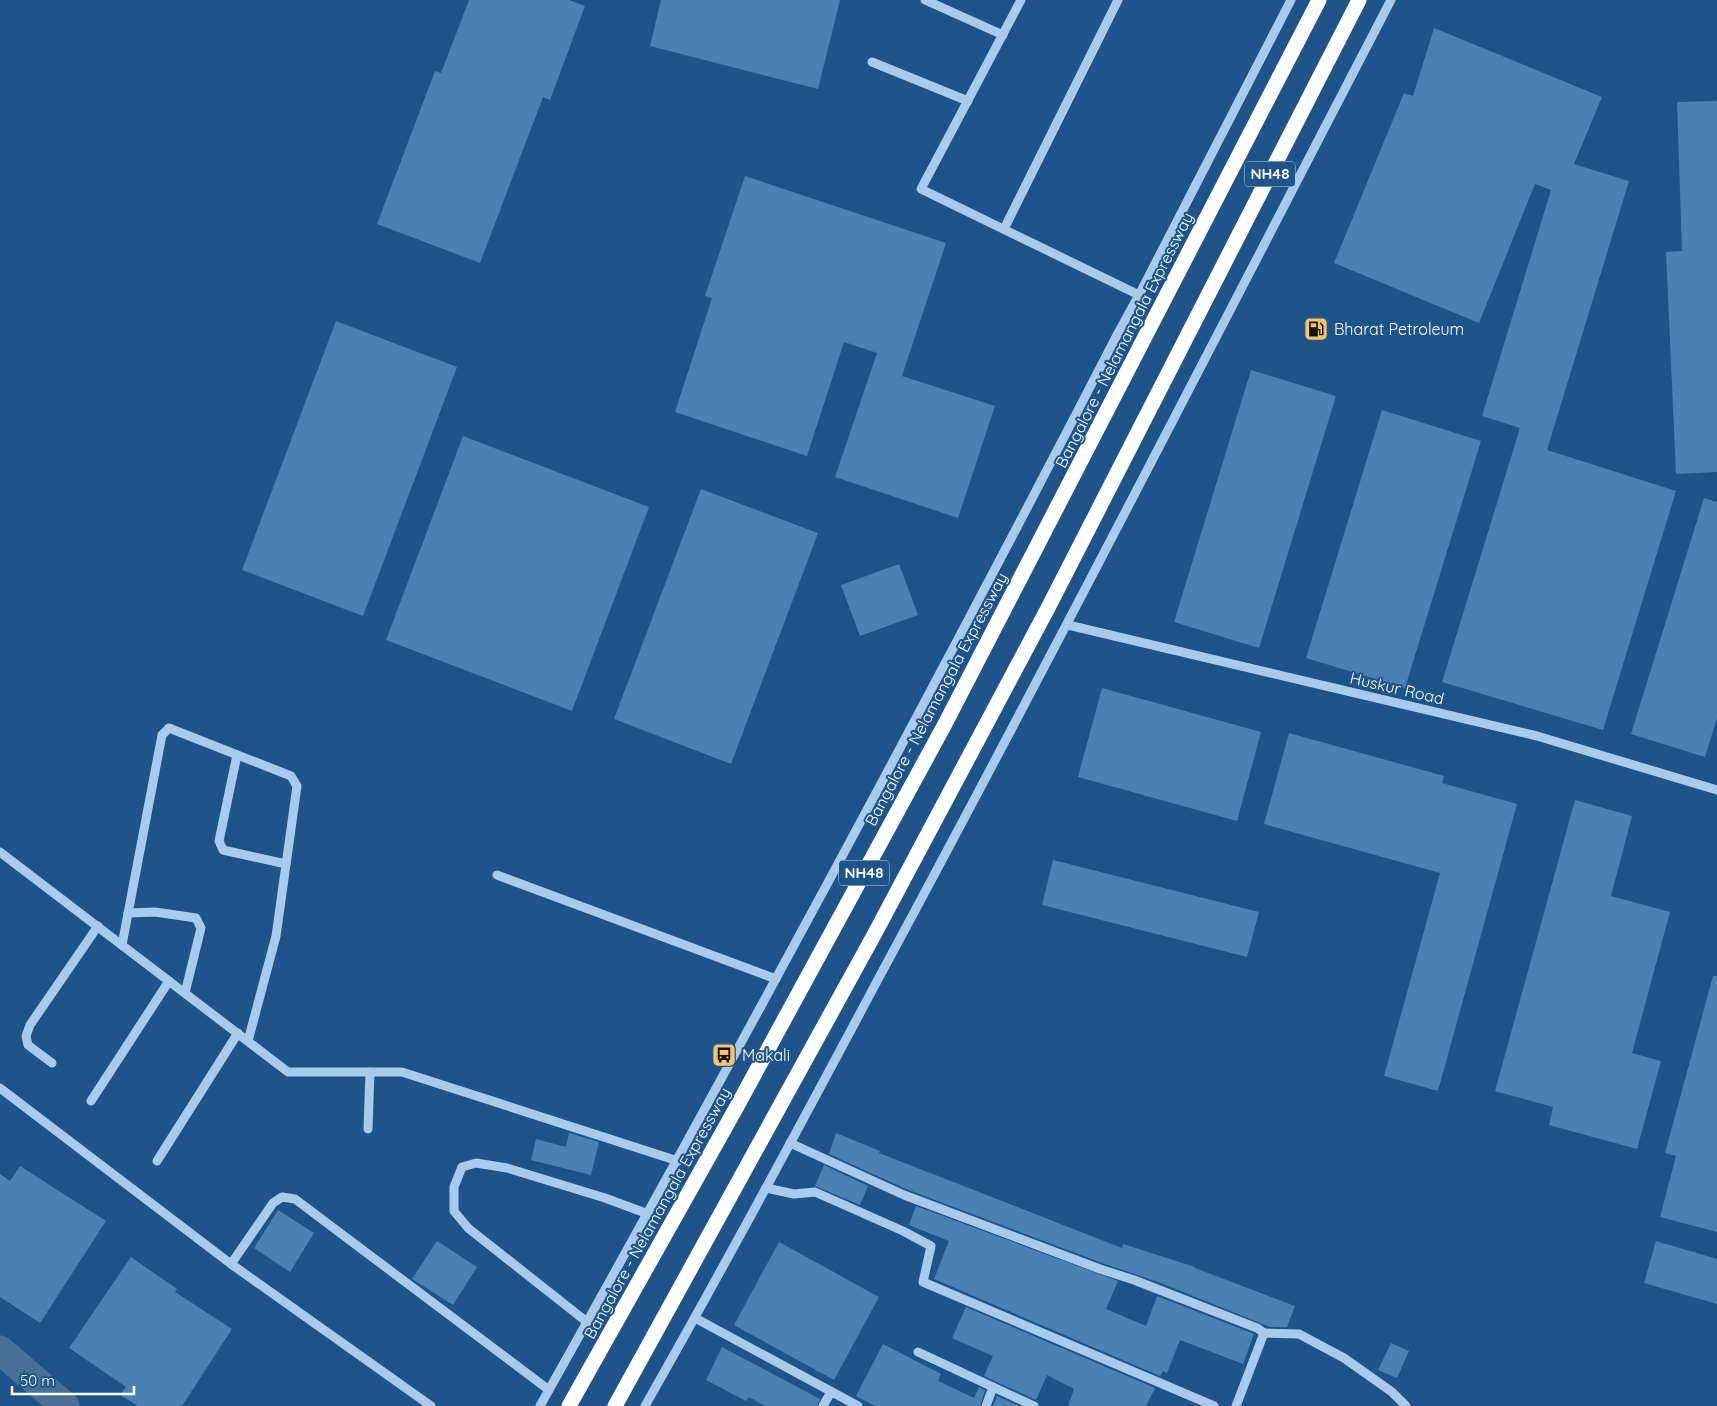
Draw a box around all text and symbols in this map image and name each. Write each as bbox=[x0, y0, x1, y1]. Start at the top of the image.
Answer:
road number: NH48 bbox=[1245, 162, 1295, 186]
street label: Bangalore - Nelamangala Expressway bbox=[1051, 209, 1197, 471]
fuel station icon: Bharat Petroleum bbox=[1303, 316, 1329, 342]
place label: Bharat Petroleum bbox=[1334, 319, 1464, 339]
street label: Bangalore - Nelamangala Expressway bbox=[860, 569, 1012, 829]
street label: Huskur Road bbox=[1348, 667, 1446, 709]
road number: NH48 bbox=[839, 860, 889, 886]
bus stop icon: Makali bbox=[711, 1042, 737, 1068]
place label: Makali bbox=[742, 1045, 790, 1065]
street label: Bangalore - Nelamangala Expressway bbox=[579, 1084, 735, 1342]
scale bar bbox=[12, 1364, 135, 1396]
text: 50 m bbox=[20, 1371, 55, 1390]

